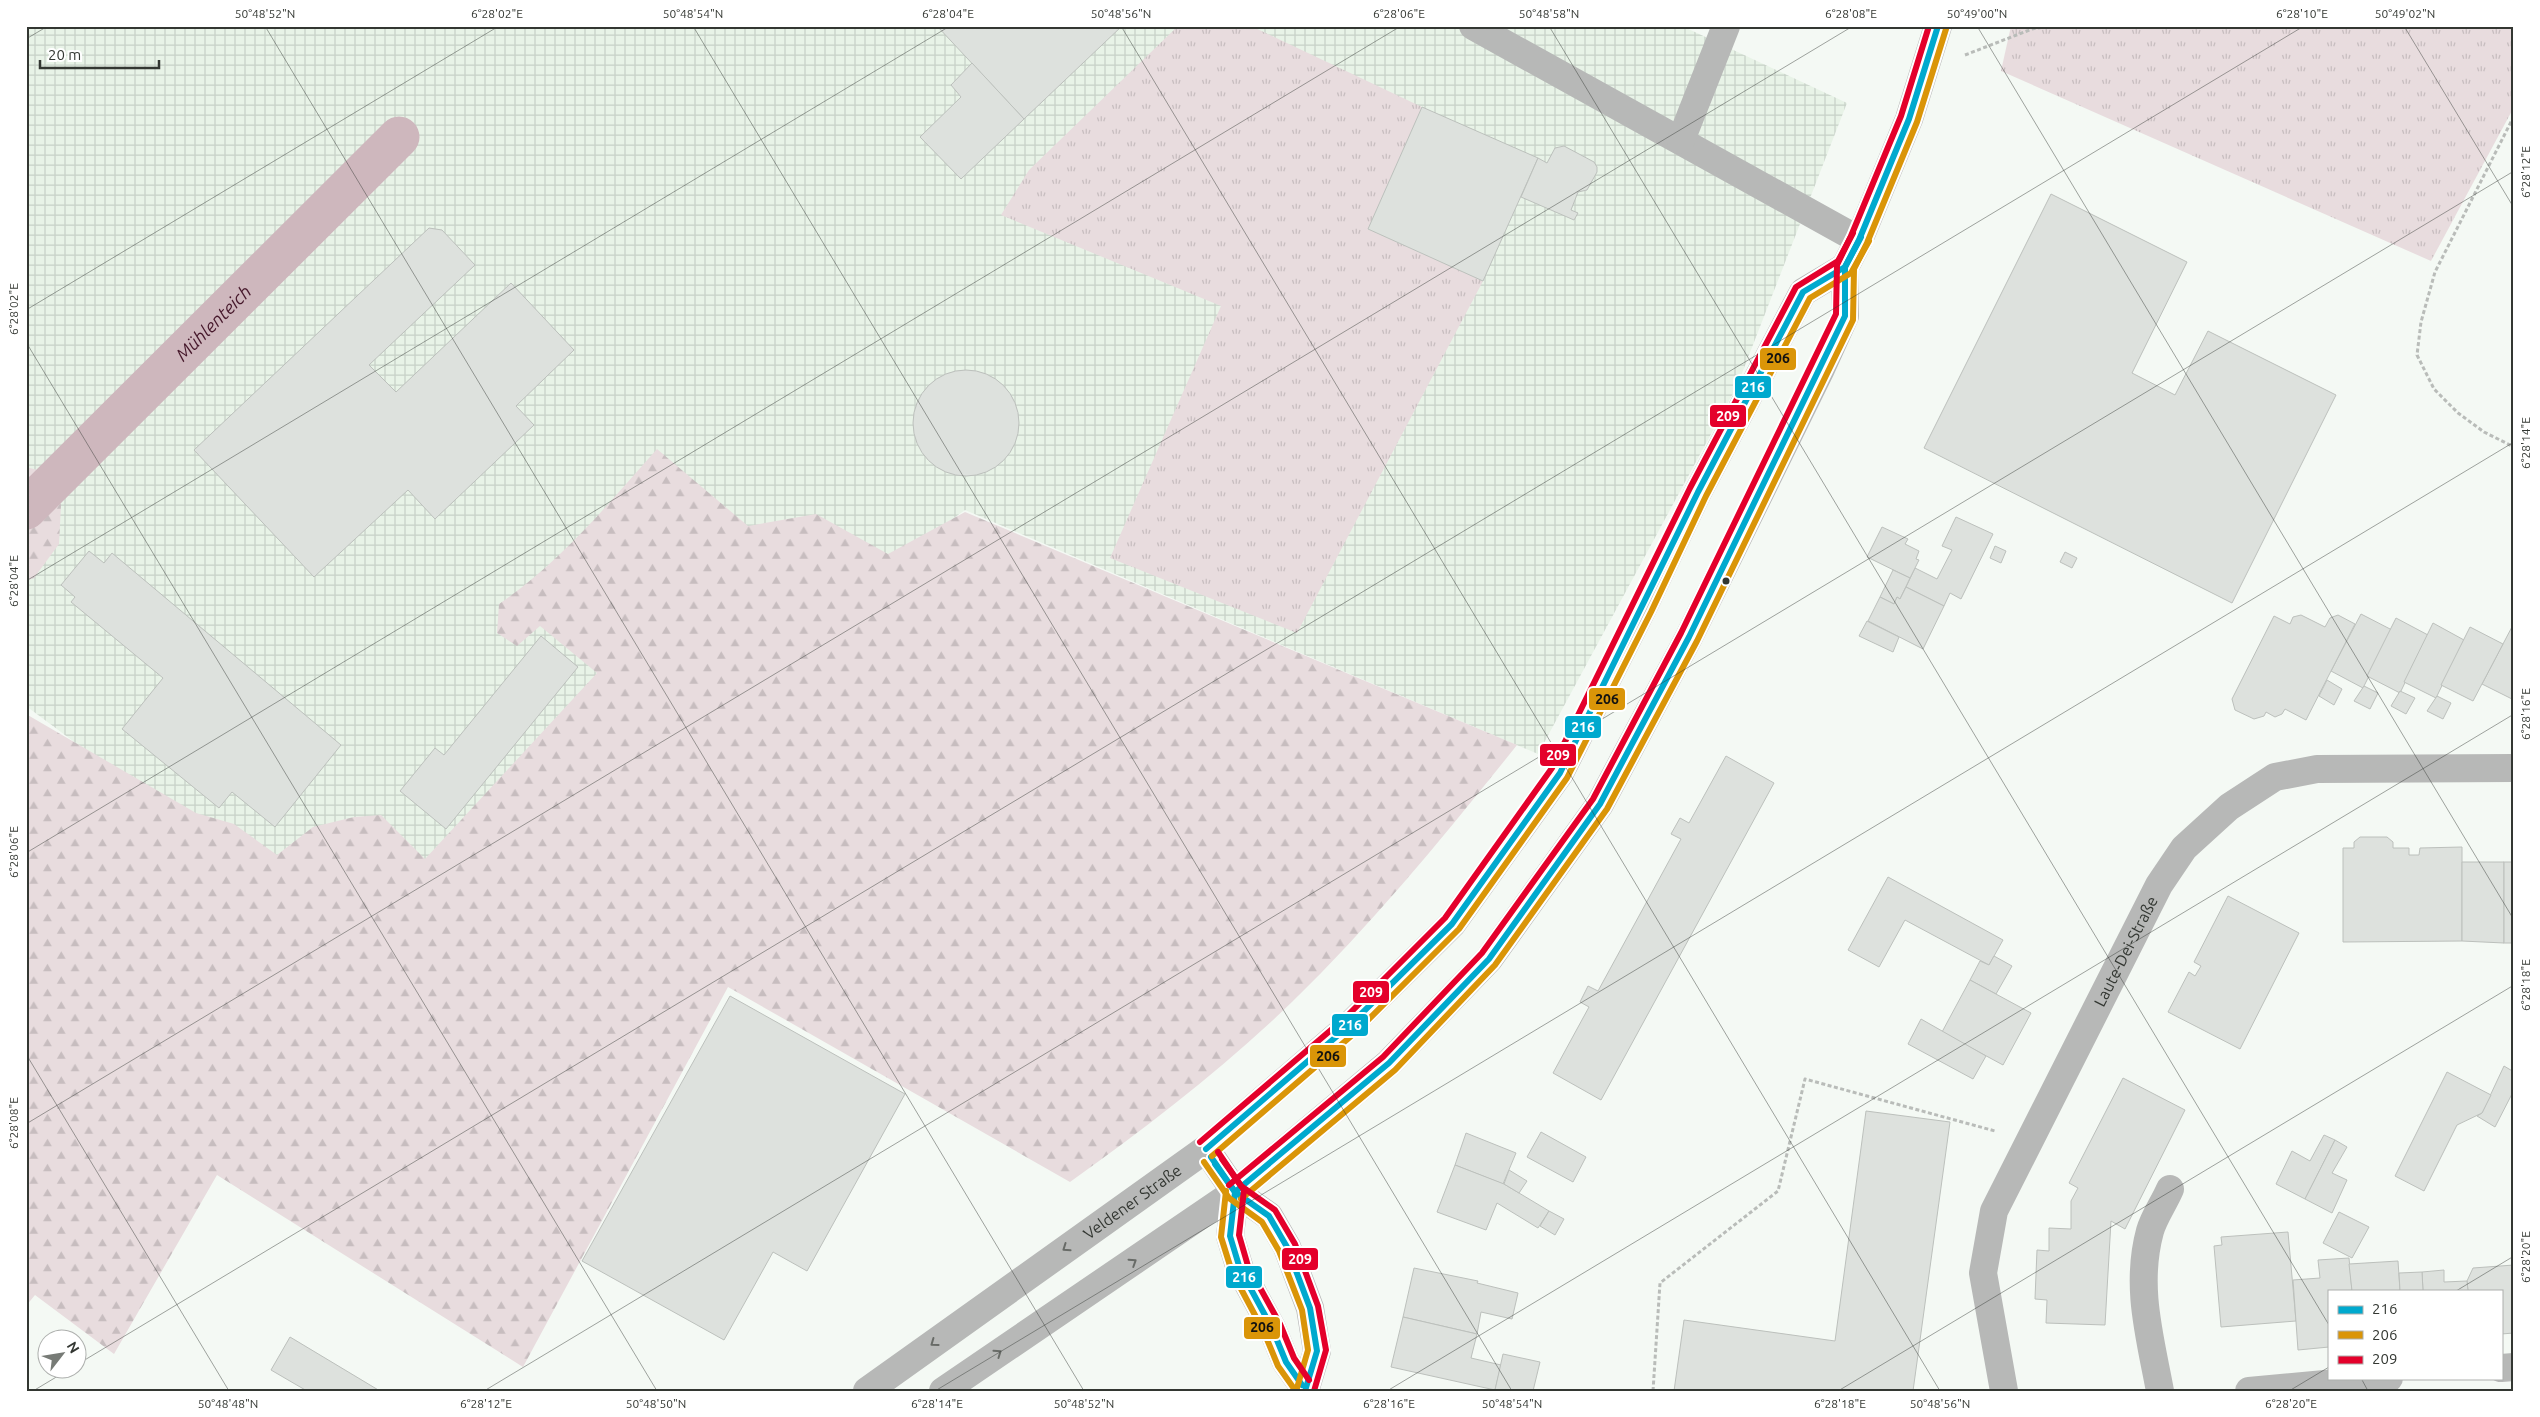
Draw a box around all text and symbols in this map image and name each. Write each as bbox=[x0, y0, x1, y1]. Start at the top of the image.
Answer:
text: 50°48'52"N bbox=[235, 7, 295, 20]
text: 6°28'02"E bbox=[471, 7, 523, 20]
text: 50°48'54"N bbox=[663, 7, 723, 20]
text: 6°28'04"E bbox=[922, 7, 974, 20]
text: 50°48'56"N bbox=[1091, 7, 1151, 20]
text: 6°28'06"E bbox=[1373, 7, 1425, 20]
text: 50°48'58"N bbox=[1519, 7, 1579, 20]
text: 6°28'08"E bbox=[1825, 7, 1877, 20]
text: 50°49'00"N bbox=[1947, 7, 2007, 20]
text: 6°28'10"E bbox=[2276, 7, 2328, 20]
text: 50°49'02"N bbox=[2375, 7, 2435, 20]
scale bar bbox=[40, 38, 159, 70]
text: 20 m bbox=[48, 46, 81, 63]
text: 6°28'12"E bbox=[2519, 146, 2532, 198]
water label: Mühlenteich bbox=[171, 281, 255, 364]
text: 6°28'02"E bbox=[7, 283, 20, 335]
line badge: 206 bbox=[1759, 347, 1797, 371]
text: 206 bbox=[1766, 350, 1790, 366]
line badge: 216 bbox=[1734, 375, 1772, 399]
text: 216 bbox=[1741, 379, 1765, 395]
line badge: 209 bbox=[1709, 404, 1747, 428]
text: 209 bbox=[1716, 408, 1740, 424]
text: 6°28'14"E bbox=[2519, 417, 2532, 469]
text: 6°28'04"E bbox=[7, 555, 20, 607]
unlabelled marker bbox=[1721, 576, 1731, 586]
line badge: 206 bbox=[1588, 687, 1626, 711]
text: 6°28'16"E bbox=[2519, 688, 2532, 740]
text: 206 bbox=[1595, 691, 1619, 707]
line badge: 216 bbox=[1564, 715, 1602, 739]
text: 216 bbox=[1571, 719, 1595, 735]
line badge: 209 bbox=[1539, 743, 1577, 767]
text: 209 bbox=[1546, 747, 1570, 763]
text: 6°28'06"E bbox=[7, 826, 20, 878]
street label: Laute-Dei-Straße bbox=[2090, 893, 2161, 1009]
text: 6°28'18"E bbox=[2519, 959, 2532, 1011]
line badge: 209 bbox=[1352, 980, 1390, 1004]
text: 209 bbox=[1359, 984, 1383, 1000]
line badge: 216 bbox=[1331, 1013, 1369, 1037]
text: 216 bbox=[1338, 1017, 1362, 1033]
line badge: 206 bbox=[1309, 1044, 1347, 1068]
text: 206 bbox=[1316, 1048, 1340, 1064]
text: 6°28'08"E bbox=[7, 1097, 20, 1149]
street label: Veldener Straße bbox=[1080, 1161, 1185, 1243]
text: 6°28'20"E bbox=[2519, 1231, 2532, 1283]
one-way arrow bbox=[1062, 1242, 1072, 1251]
line badge: 209 bbox=[1281, 1247, 1319, 1271]
text: 209 bbox=[1288, 1251, 1312, 1267]
one-way arrow bbox=[1127, 1259, 1136, 1268]
line badge: 216 bbox=[1225, 1265, 1263, 1289]
text: 216 bbox=[1232, 1269, 1256, 1285]
legend bbox=[2328, 1290, 2502, 1380]
text: 216 bbox=[2372, 1300, 2397, 1317]
line badge: 206 bbox=[1243, 1316, 1281, 1340]
text: 206 bbox=[1250, 1319, 1274, 1335]
text: 206 bbox=[2372, 1326, 2397, 1343]
north arrow bbox=[38, 1330, 88, 1380]
one-way arrow bbox=[930, 1336, 939, 1346]
text: N bbox=[64, 1339, 83, 1356]
one-way arrow bbox=[992, 1350, 1001, 1359]
text: 209 bbox=[2372, 1350, 2397, 1367]
text: 50°48'48"N bbox=[198, 1397, 258, 1410]
text: 6°28'12"E bbox=[460, 1397, 512, 1410]
text: 50°48'50"N bbox=[626, 1397, 686, 1410]
text: 6°28'14"E bbox=[911, 1397, 963, 1410]
text: 50°48'52"N bbox=[1054, 1397, 1114, 1410]
text: 6°28'16"E bbox=[1363, 1397, 1415, 1410]
text: 50°48'54"N bbox=[1482, 1397, 1542, 1410]
text: 6°28'18"E bbox=[1814, 1397, 1866, 1410]
text: 50°48'56"N bbox=[1910, 1397, 1970, 1410]
text: 6°28'20"E bbox=[2265, 1397, 2317, 1410]

